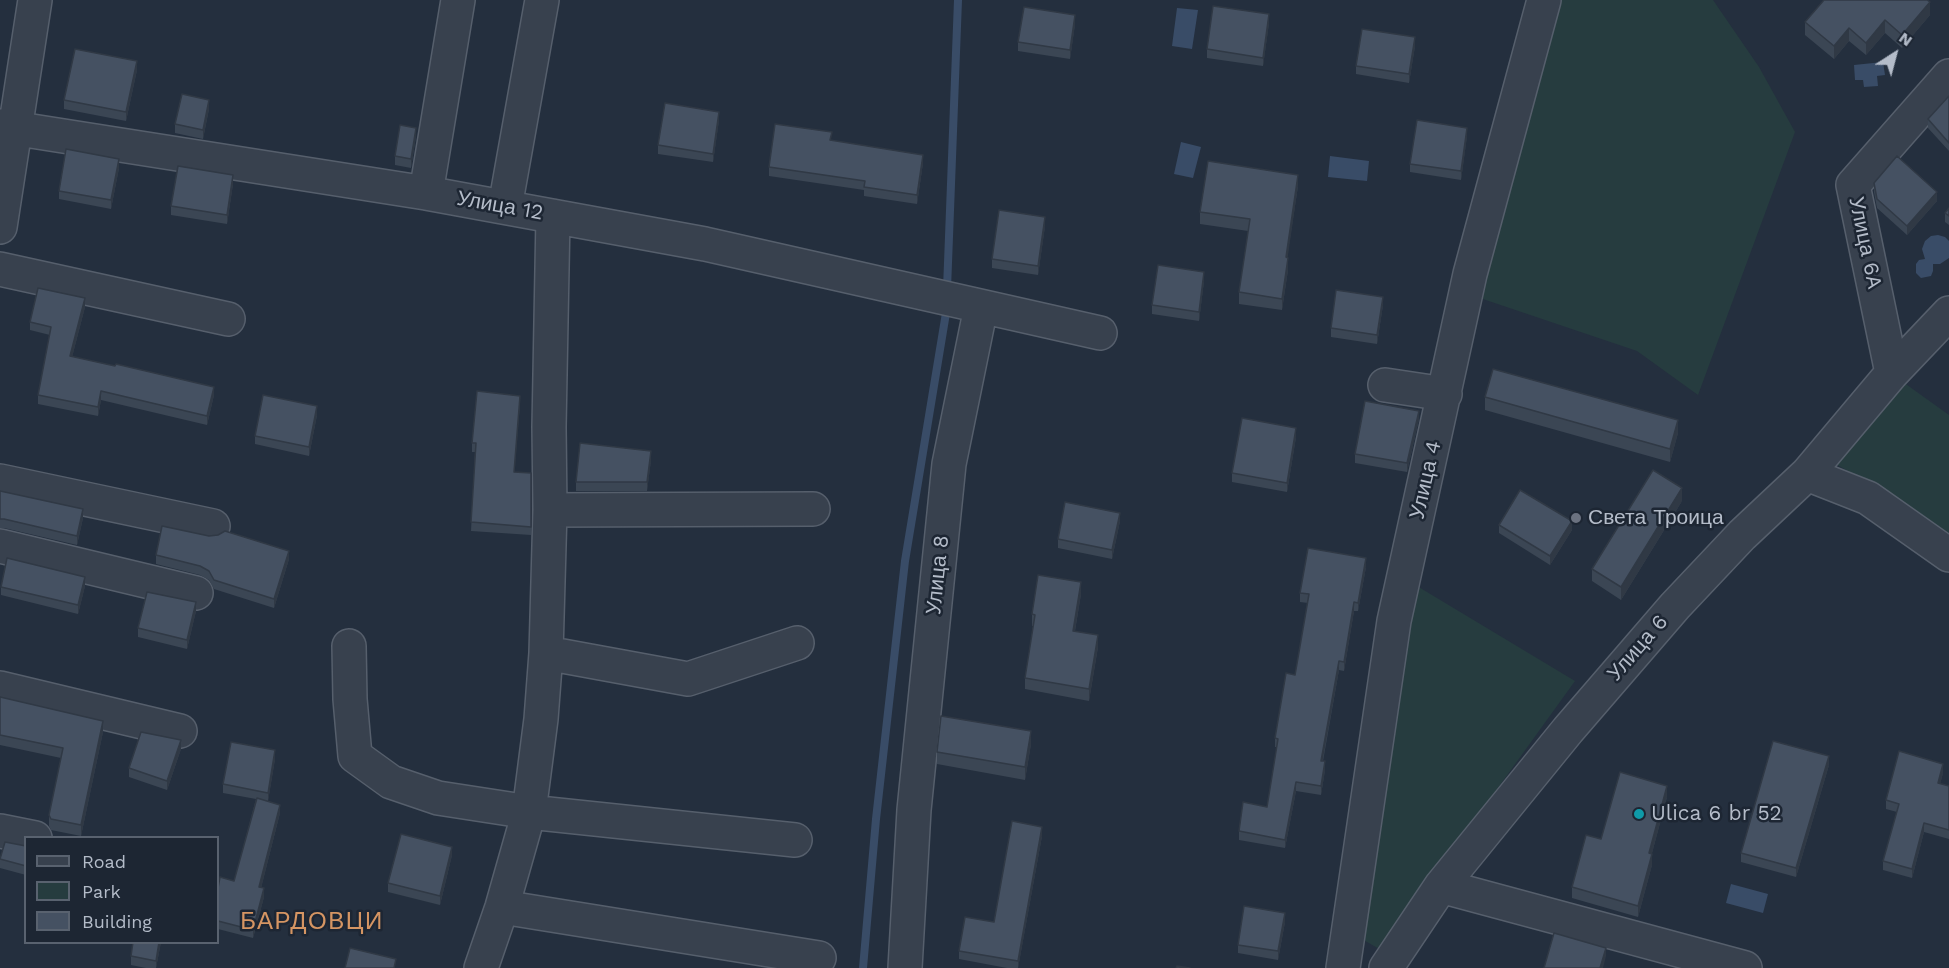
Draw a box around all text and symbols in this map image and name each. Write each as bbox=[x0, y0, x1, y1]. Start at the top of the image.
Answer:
north arrow bbox=[1865, 24, 1925, 84]
text: N bbox=[1895, 28, 1916, 50]
street label: Улица 12 bbox=[455, 186, 545, 226]
street label: Улица 6A bbox=[1843, 195, 1887, 291]
street label: Улица 4 bbox=[1405, 438, 1447, 522]
place label: Света Троица bbox=[1588, 505, 1724, 531]
marker: Света Троица bbox=[1569, 511, 1583, 525]
street label: Улица 8 bbox=[921, 534, 955, 616]
street label: Улица 6 bbox=[1602, 610, 1674, 686]
place label: Ulica 6 br 52 bbox=[1651, 801, 1782, 827]
marker: Ulica 6 br 52 bbox=[1632, 807, 1646, 821]
legend bbox=[24, 836, 219, 944]
text: Road bbox=[82, 851, 126, 872]
text: Park bbox=[82, 881, 121, 902]
district label: БАРДОВЦИ bbox=[240, 908, 384, 936]
text: Building bbox=[82, 911, 152, 932]

